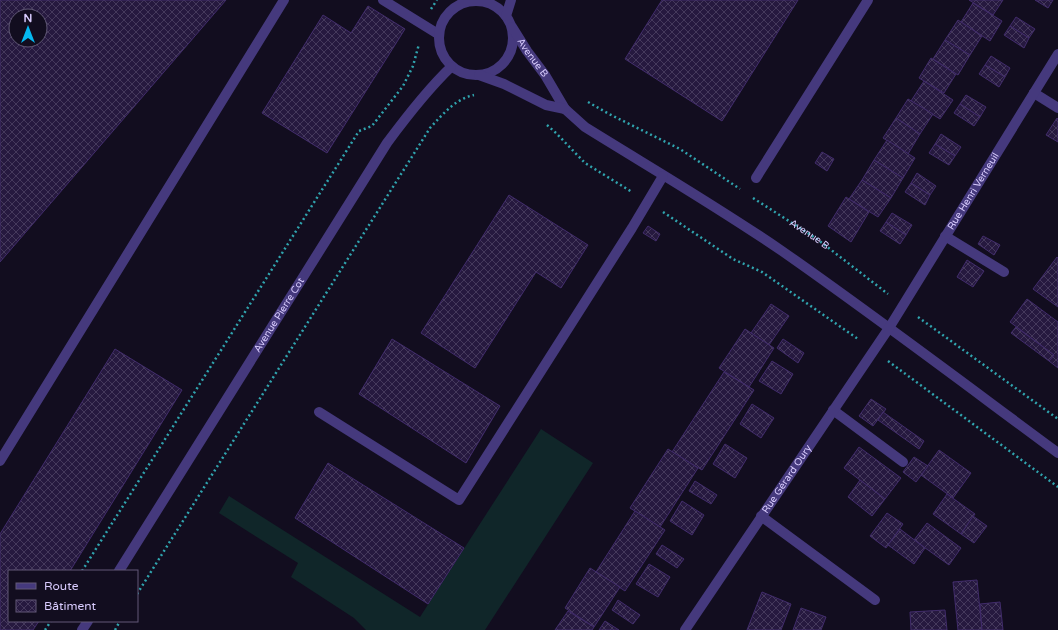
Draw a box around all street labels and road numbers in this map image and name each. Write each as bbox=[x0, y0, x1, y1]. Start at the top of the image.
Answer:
street label: Avenue B bbox=[514, 36, 551, 80]
street label: Rue Henri Verneuil bbox=[945, 151, 1002, 232]
street label: Avenue B bbox=[787, 217, 832, 252]
street label: Avenue Pierre Cot bbox=[251, 275, 307, 355]
street label: Rue Gérard Oury bbox=[759, 442, 815, 516]

